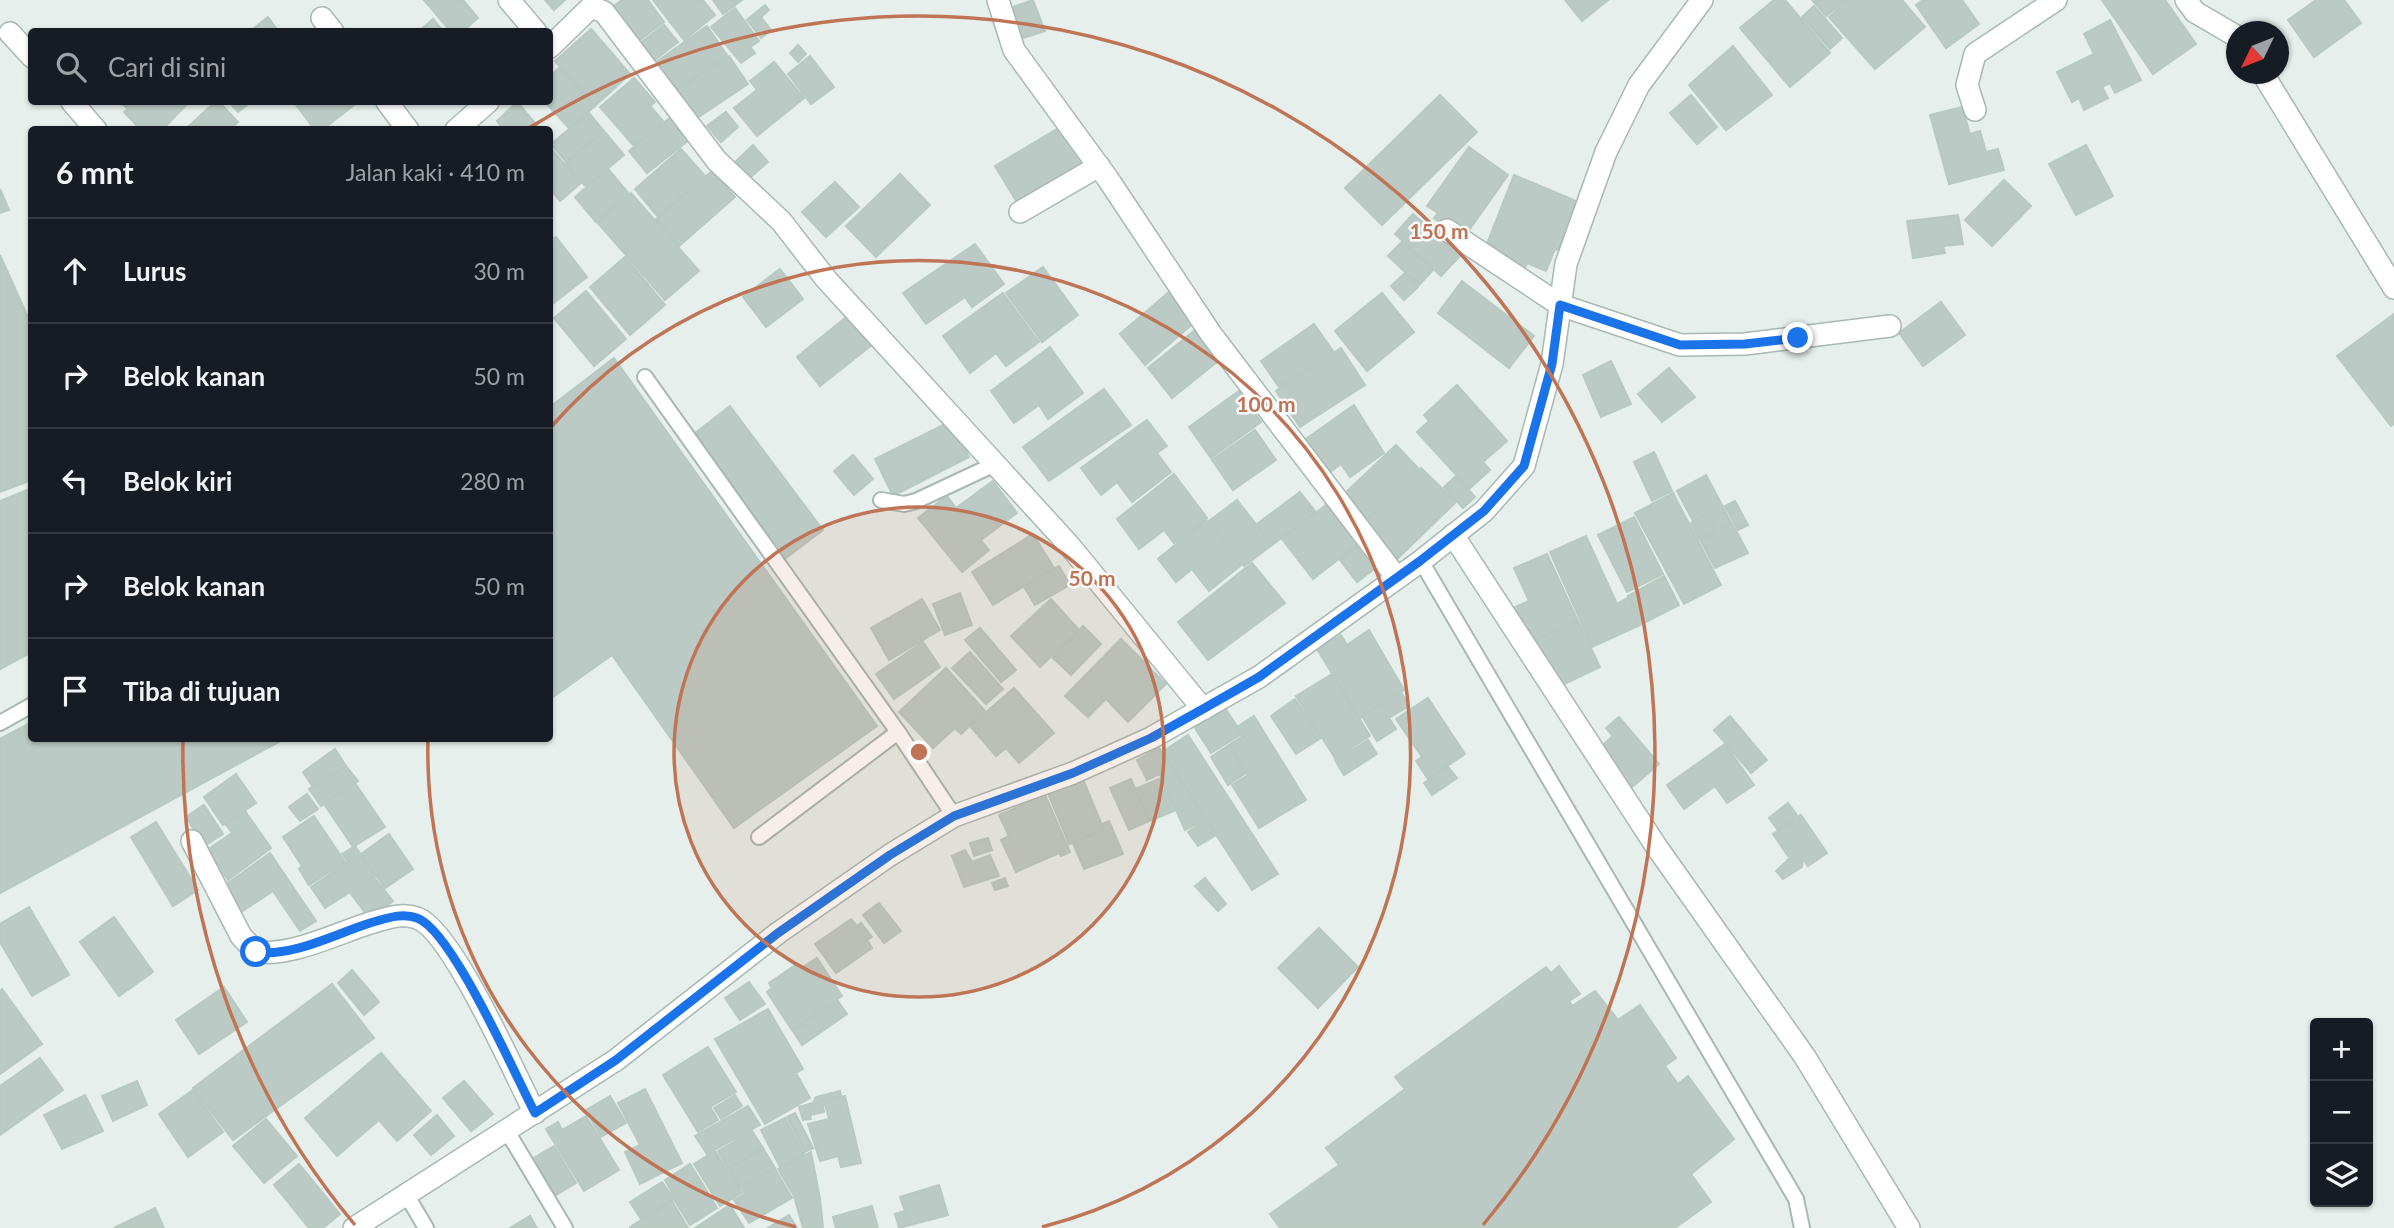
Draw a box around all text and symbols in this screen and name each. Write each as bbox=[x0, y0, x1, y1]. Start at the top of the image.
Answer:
north arrow bbox=[2226, 21, 2289, 84]
search box bbox=[28, 28, 553, 105]
icon: search bbox=[52, 48, 90, 86]
text: Cari di sini bbox=[108, 51, 226, 83]
text: 6 mnt bbox=[56, 154, 134, 190]
text: Jalan kaki · 410 m bbox=[346, 158, 525, 186]
text: 150 m bbox=[1409, 218, 1469, 243]
icon: ahead bbox=[56, 252, 94, 290]
text: Lurus bbox=[123, 255, 186, 287]
text: 30 m bbox=[474, 257, 525, 285]
route end bbox=[1782, 322, 1813, 353]
icon: right bbox=[56, 357, 94, 395]
text: Belok kanan bbox=[123, 360, 265, 392]
text: 50 m bbox=[474, 362, 525, 390]
text: 100 m bbox=[1236, 391, 1296, 416]
icon: left bbox=[56, 462, 94, 500]
text: Belok kiri bbox=[123, 465, 232, 497]
text: 280 m bbox=[460, 467, 525, 495]
text: 50 m bbox=[1068, 565, 1116, 590]
icon: right bbox=[56, 567, 94, 605]
text: Belok kanan bbox=[123, 570, 265, 602]
text: 50 m bbox=[474, 572, 525, 600]
icon: arrive bbox=[56, 672, 94, 710]
text: Tiba di tujuan bbox=[123, 675, 281, 707]
centre of rings bbox=[907, 740, 931, 764]
route start bbox=[240, 936, 271, 967]
map controls bbox=[2310, 1018, 2373, 1207]
button: + bbox=[2310, 1018, 2373, 1081]
button: − bbox=[2310, 1081, 2373, 1144]
button: layers bbox=[2310, 1144, 2373, 1207]

